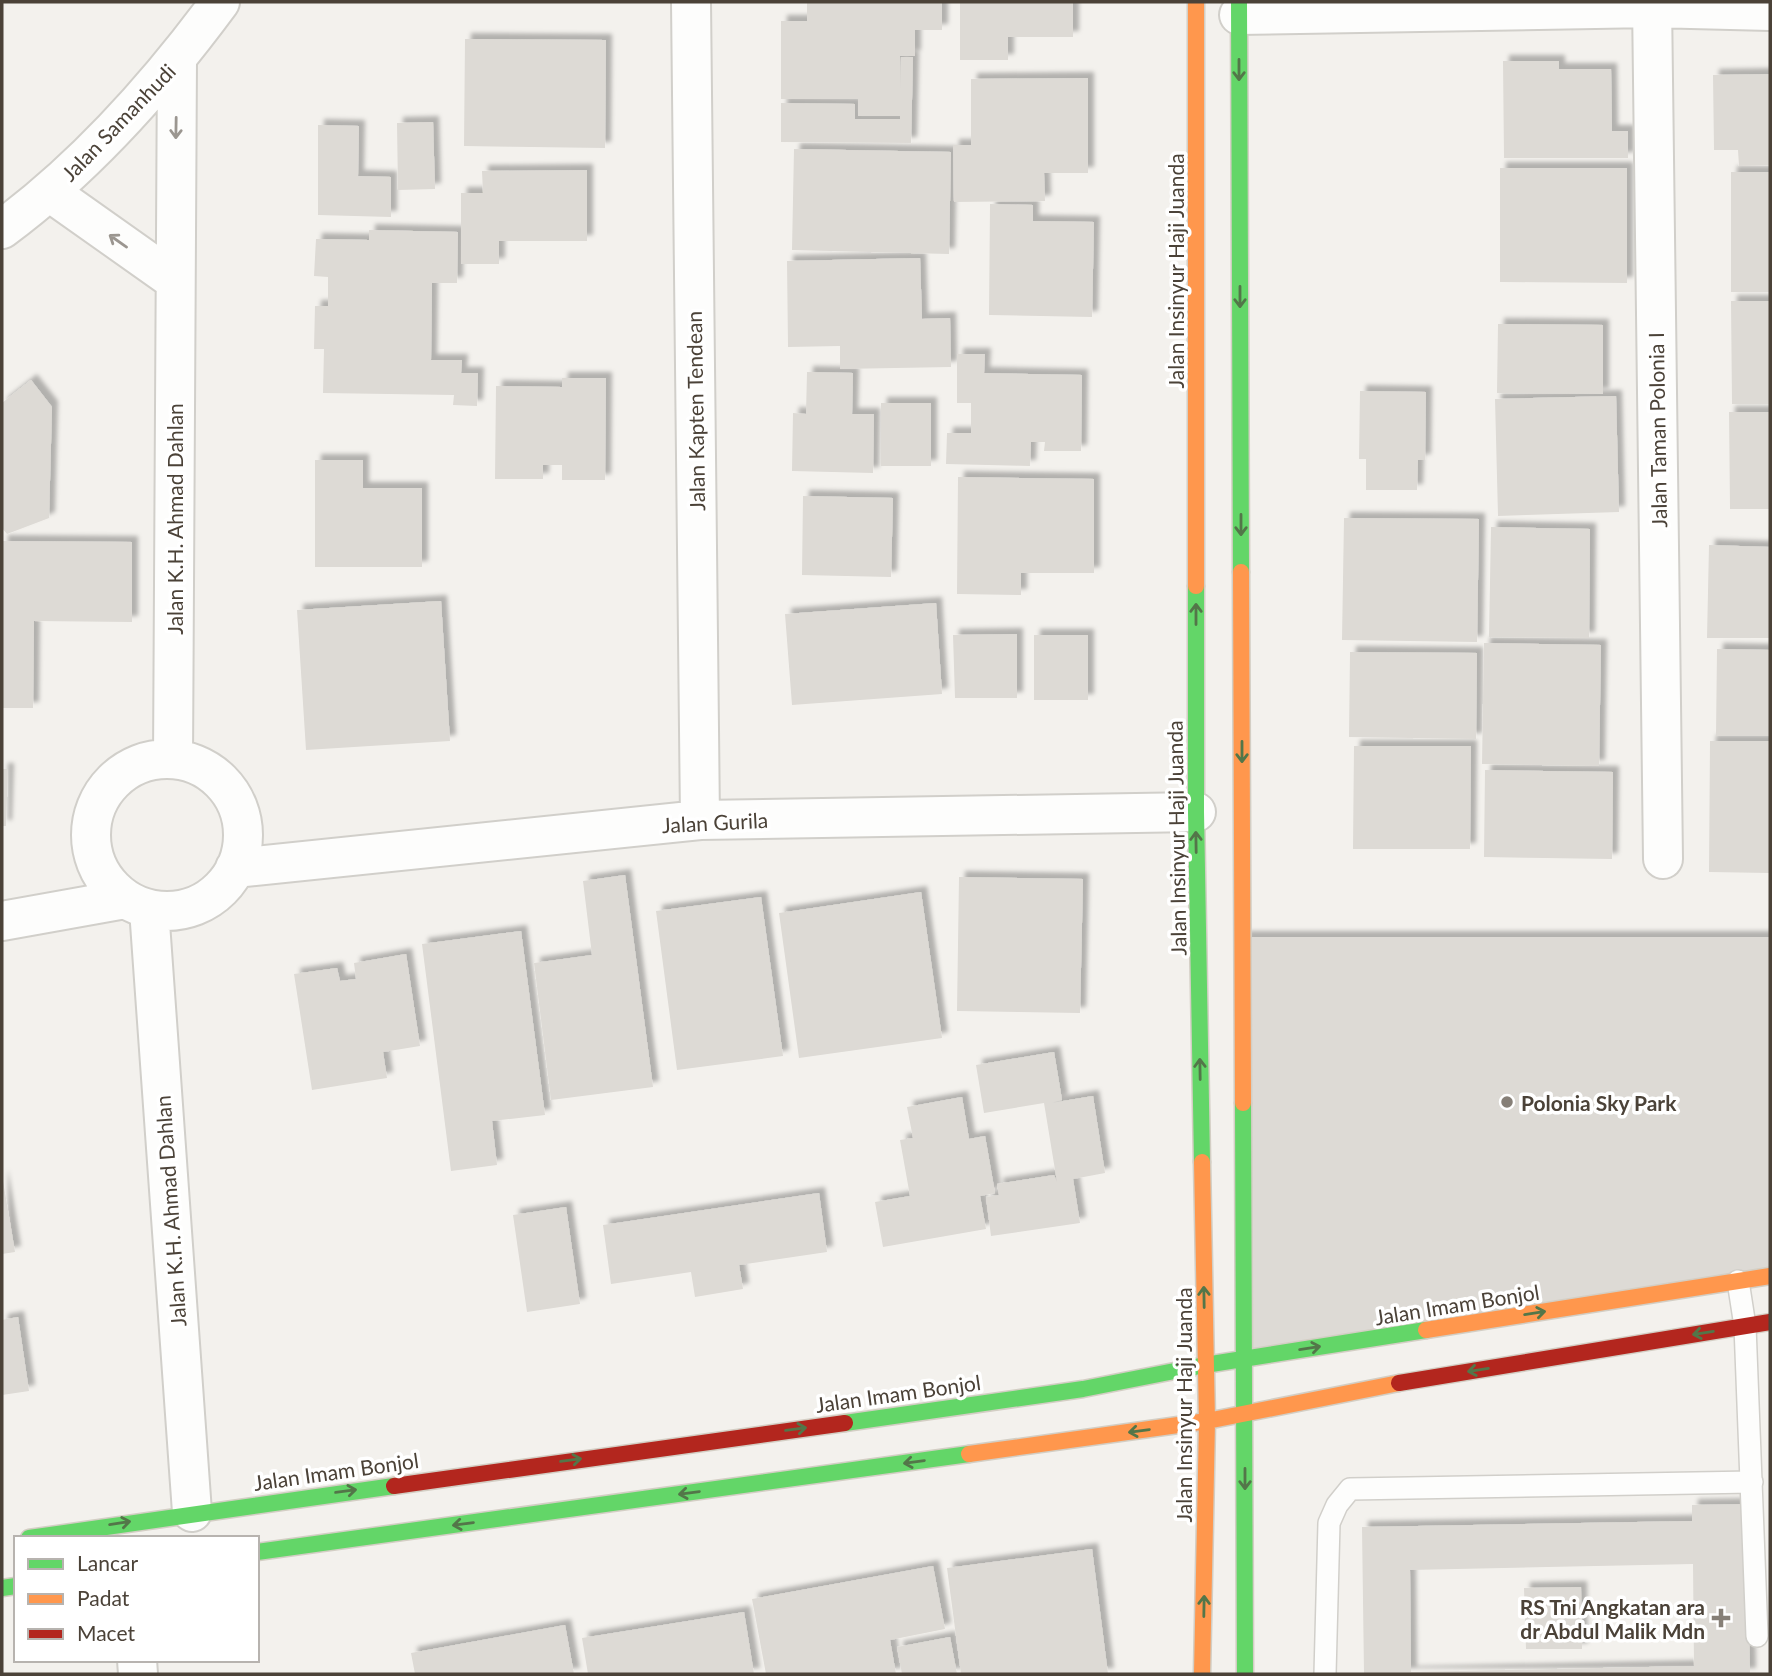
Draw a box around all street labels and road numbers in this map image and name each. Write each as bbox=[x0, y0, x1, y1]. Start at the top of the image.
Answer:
street label: Jalan Samanhudi bbox=[56, 58, 180, 186]
street label: Jalan Insinyur Haji Juanda bbox=[1163, 153, 1188, 389]
street label: Jalan Kapten Tendean bbox=[681, 311, 709, 511]
street label: Jalan Taman Polonia I bbox=[1643, 332, 1671, 528]
street label: Jalan K.H. Ahmad Dahlan bbox=[162, 403, 187, 635]
street label: Jalan Insinyur Haji Juanda bbox=[1161, 720, 1191, 956]
street label: Jalan Gurila bbox=[661, 807, 769, 837]
street label: Jalan K.H. Ahmad Dahlan bbox=[149, 1095, 191, 1327]
street label: Jalan Imam Bonjol bbox=[1373, 1279, 1541, 1329]
street label: Jalan Insinyur Haji Juanda bbox=[1171, 1287, 1196, 1523]
street label: Jalan Imam Bonjol bbox=[814, 1369, 982, 1417]
street label: Jalan Imam Bonjol bbox=[252, 1447, 420, 1495]

